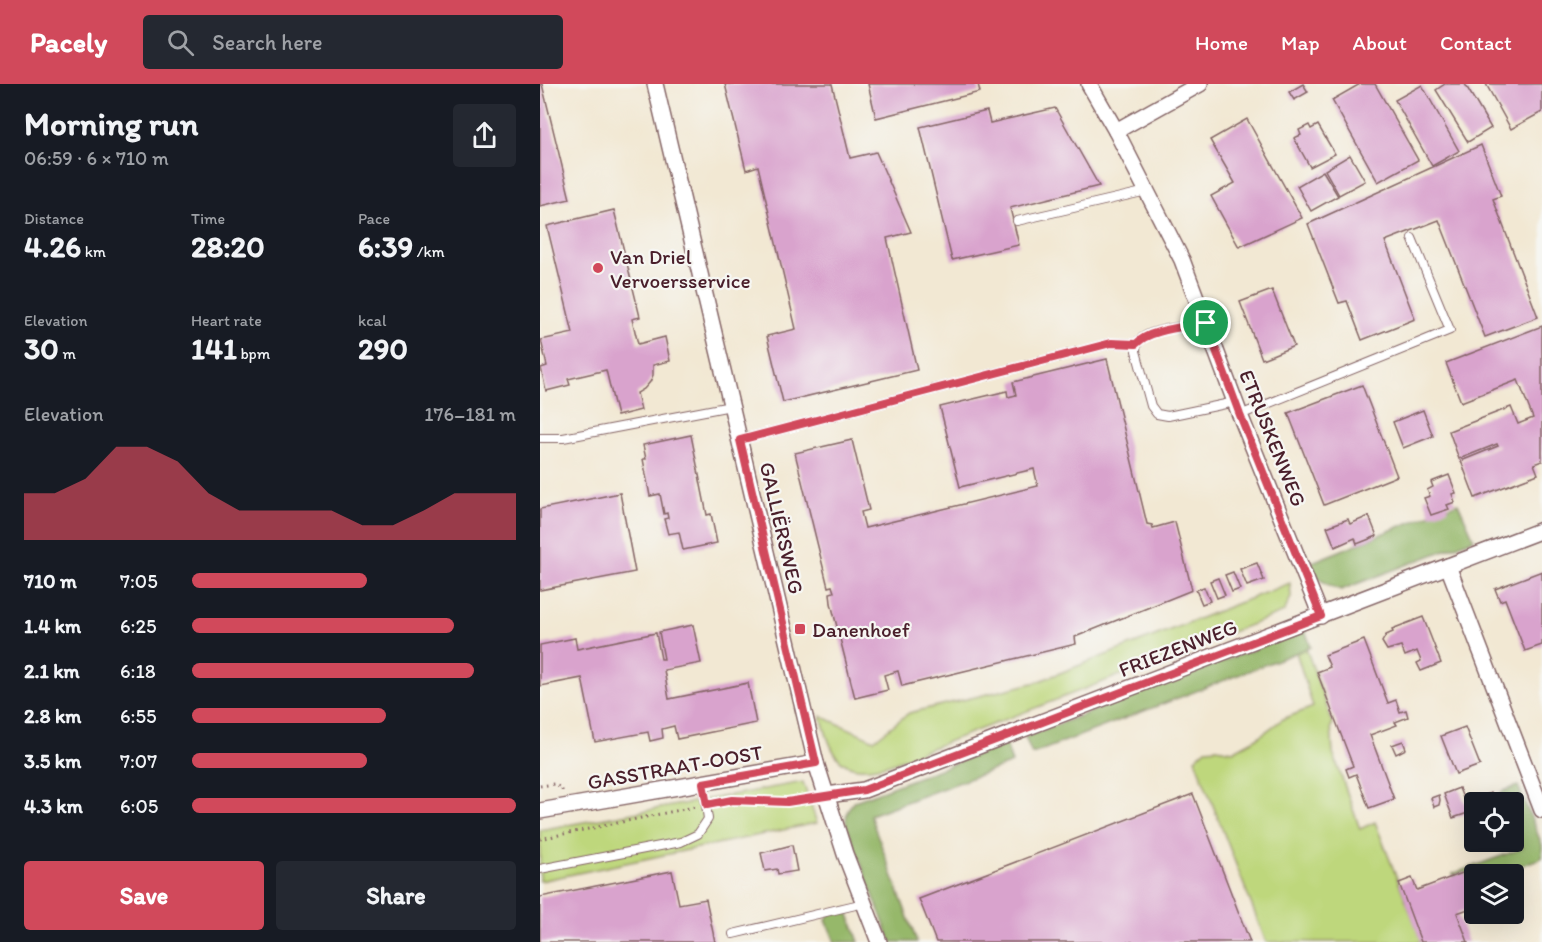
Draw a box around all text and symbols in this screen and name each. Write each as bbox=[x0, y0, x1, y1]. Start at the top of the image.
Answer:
search box bbox=[143, 15, 563, 69]
text: Pacely bbox=[30, 25, 107, 59]
icon: search bbox=[164, 26, 197, 59]
text: Search here bbox=[212, 29, 323, 56]
text: Home bbox=[1195, 30, 1248, 55]
text: Map bbox=[1281, 30, 1320, 55]
text: About bbox=[1353, 30, 1407, 55]
text: Contact bbox=[1440, 30, 1512, 55]
text: Morning run bbox=[24, 104, 199, 143]
button: share bbox=[453, 104, 516, 167]
text: 06:59 · 6 × 710 m bbox=[24, 146, 169, 170]
text: Distance bbox=[24, 209, 84, 228]
text: Time bbox=[191, 209, 225, 228]
text: Pace bbox=[358, 209, 390, 228]
text: 4.26 bbox=[24, 228, 81, 265]
text: 28:20 bbox=[191, 228, 265, 265]
text: 6:39 bbox=[358, 228, 413, 265]
text: km bbox=[81, 242, 106, 261]
text: /km bbox=[413, 242, 445, 261]
place label: Van Driel Vervoersservice bbox=[610, 244, 751, 293]
marker: Van Driel Vervoersservice bbox=[591, 261, 605, 275]
pin bbox=[1180, 297, 1231, 348]
icon: arrive bbox=[1189, 306, 1222, 339]
text: Elevation bbox=[24, 311, 88, 330]
text: Heart rate bbox=[191, 311, 262, 330]
text: kcal bbox=[358, 311, 386, 330]
text: 30 bbox=[24, 330, 59, 367]
text: 141 bbox=[191, 330, 237, 367]
text: 290 bbox=[358, 330, 408, 367]
text: m bbox=[59, 344, 76, 363]
text: bpm bbox=[237, 344, 270, 363]
street label: ETRUSKENWEG bbox=[1234, 366, 1312, 510]
text: Elevation bbox=[24, 402, 103, 426]
text: 176–181 m bbox=[424, 402, 516, 426]
street label: GALLIËRSWEG bbox=[755, 460, 809, 596]
text: 710 m bbox=[24, 569, 77, 593]
text: 7:05 bbox=[120, 569, 158, 593]
text: 1.4 km bbox=[24, 614, 81, 638]
text: 6:25 bbox=[120, 614, 157, 638]
street label: FRIEZENWEG bbox=[1115, 614, 1241, 682]
place label: Danenhoef bbox=[812, 617, 910, 642]
marker: Danenhoef bbox=[793, 622, 807, 636]
text: 2.1 km bbox=[24, 659, 80, 683]
text: 6:18 bbox=[120, 659, 156, 683]
text: 2.8 km bbox=[24, 704, 81, 728]
text: 6:55 bbox=[120, 704, 156, 728]
street label: GASSTRAAT-OOST bbox=[586, 739, 765, 795]
text: 3.5 km bbox=[24, 749, 81, 773]
text: 7:07 bbox=[120, 749, 157, 773]
map controls bbox=[1464, 792, 1524, 924]
button: locate bbox=[1464, 792, 1524, 852]
text: 4.3 km bbox=[24, 794, 83, 818]
text: 6:05 bbox=[120, 794, 158, 818]
button: Save bbox=[24, 861, 264, 930]
button: Share bbox=[276, 861, 516, 930]
button: layers bbox=[1464, 864, 1524, 924]

